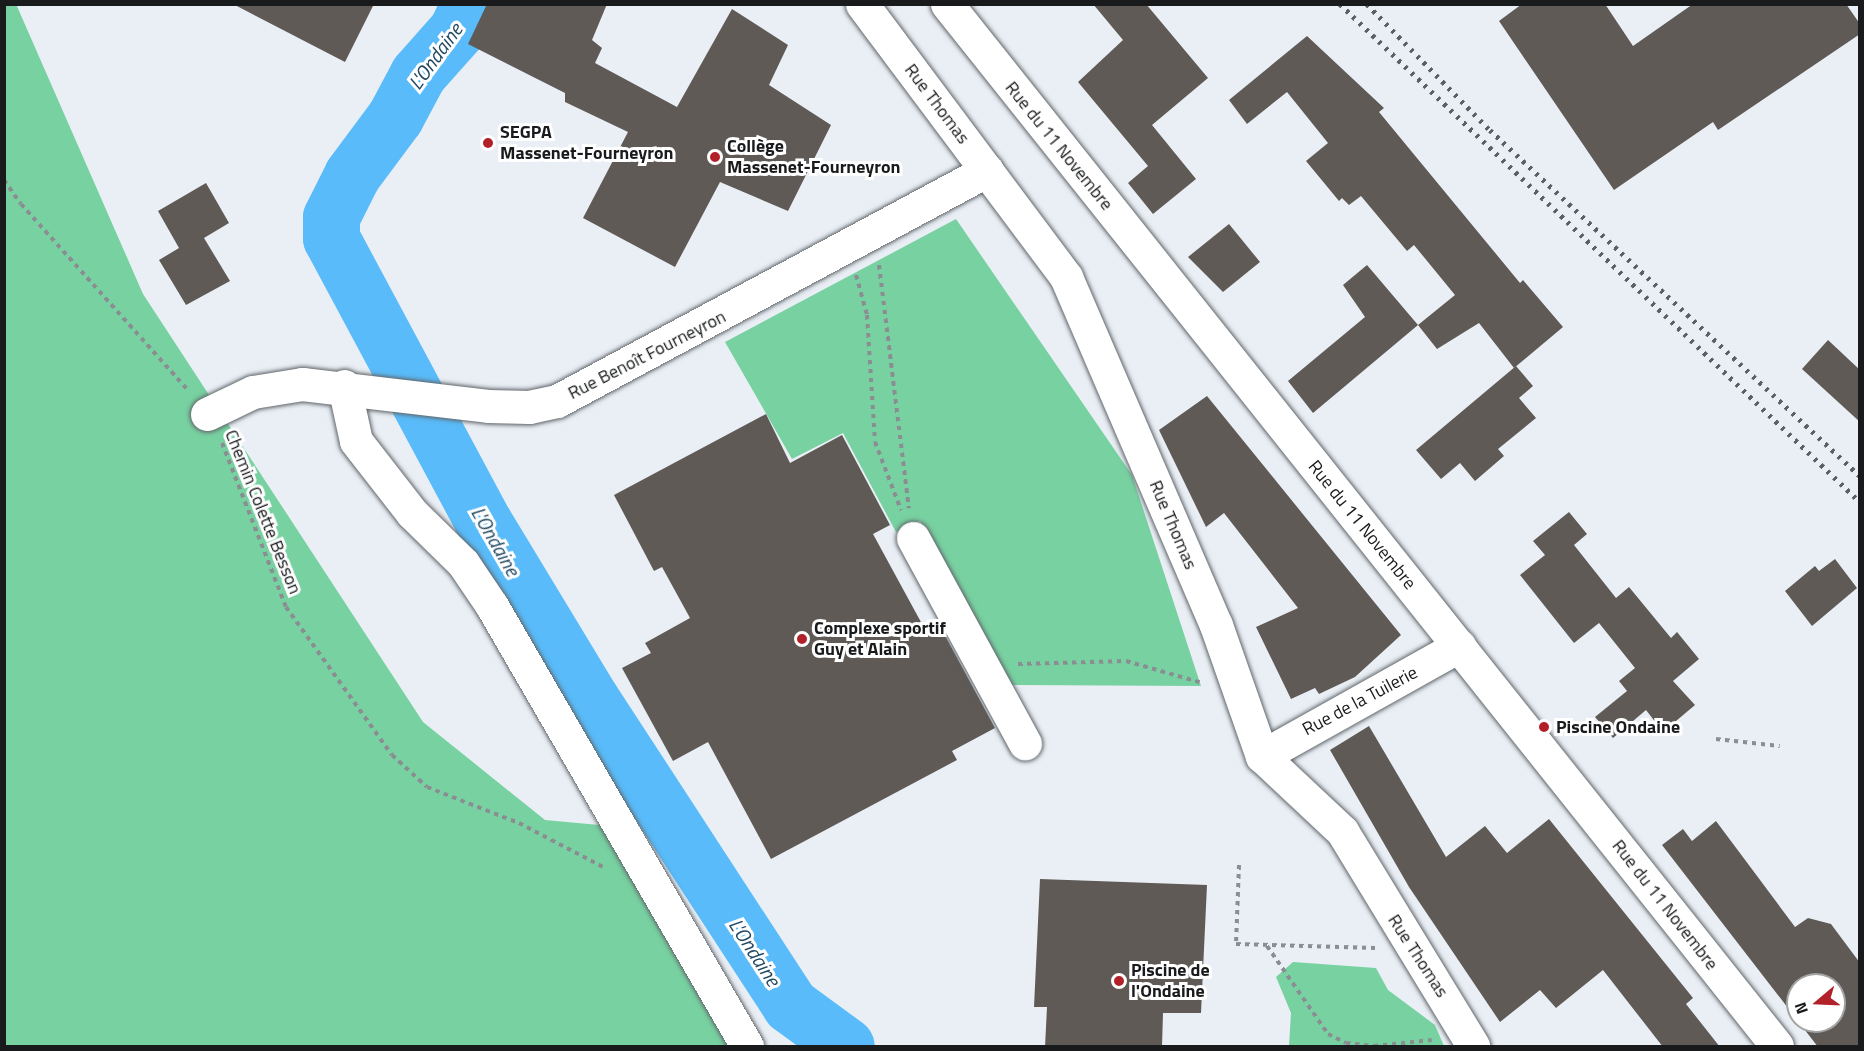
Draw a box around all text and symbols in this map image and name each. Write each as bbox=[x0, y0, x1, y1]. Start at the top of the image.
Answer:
water label: L'Ondaine bbox=[403, 18, 467, 94]
street label: Rue Thomas bbox=[900, 60, 974, 148]
street label: Rue du 11 Novembre bbox=[1000, 77, 1118, 215]
place label: SEGPA Massenet-Fourneyron bbox=[500, 122, 674, 164]
marker: SEGPA Massenet-Fourneyron bbox=[481, 136, 495, 150]
place label: Collège Massenet-Fourneyron bbox=[727, 136, 901, 178]
marker: Collège Massenet-Fourneyron bbox=[708, 150, 722, 164]
street label: Rue Benoît Fourneyron bbox=[565, 306, 729, 404]
street label: Chemin Colette Besson bbox=[220, 427, 306, 597]
street label: Rue du 11 Novembre bbox=[1303, 456, 1421, 594]
street label: Rue Thomas bbox=[1145, 477, 1201, 573]
water label: L'Ondaine bbox=[467, 502, 525, 580]
place label: Complexe sportif Guy et Alain bbox=[814, 618, 946, 660]
marker: Complexe sportif Guy et Alain bbox=[795, 632, 809, 646]
street label: Rue de la Tuilerie bbox=[1299, 662, 1421, 740]
place label: Piscine Ondaine bbox=[1556, 716, 1680, 738]
marker: Piscine Ondaine bbox=[1537, 720, 1551, 734]
street label: Rue du 11 Novembre bbox=[1607, 836, 1723, 974]
street label: Rue Thomas bbox=[1383, 910, 1453, 1002]
water label: L'Ondaine bbox=[724, 914, 786, 990]
place label: Piscine de l'Ondaine bbox=[1131, 960, 1210, 1002]
north arrow bbox=[1786, 973, 1846, 1033]
marker: Piscine de l'Ondaine bbox=[1112, 974, 1126, 988]
text: N bbox=[1788, 999, 1814, 1017]

